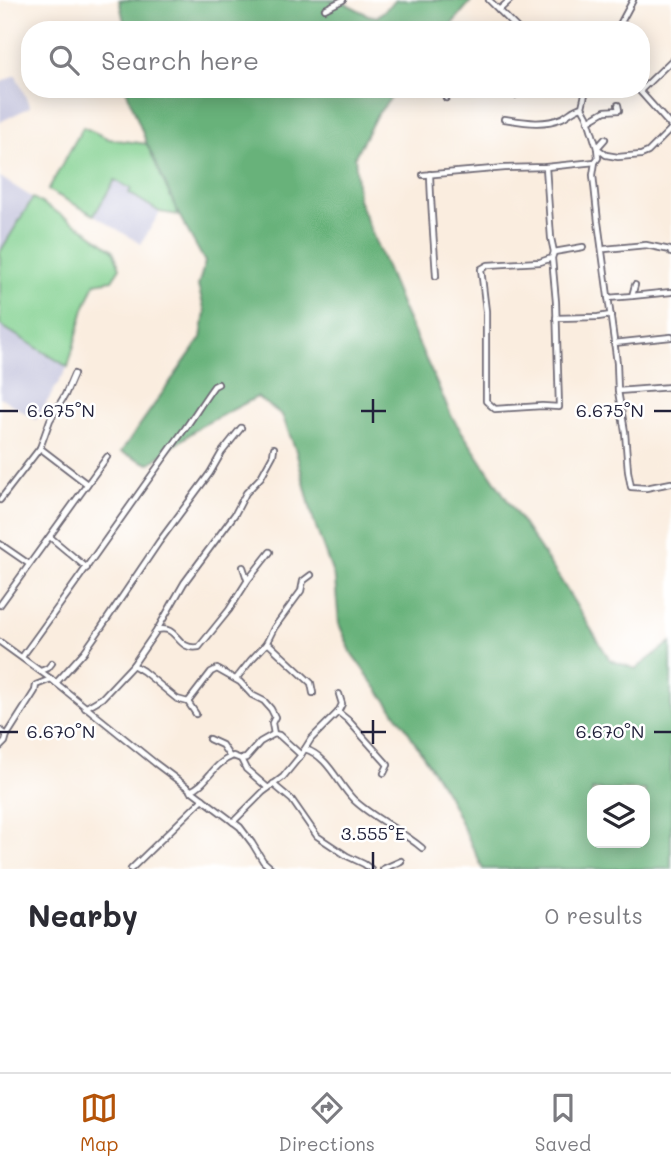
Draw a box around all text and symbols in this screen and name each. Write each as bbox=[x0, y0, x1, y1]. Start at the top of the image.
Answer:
search box bbox=[21, 21, 650, 98]
icon: search bbox=[45, 41, 83, 79]
text: Search here bbox=[101, 43, 259, 77]
text: 6.675°N bbox=[27, 398, 95, 422]
text: 6.675°N bbox=[576, 398, 644, 422]
text: 6.670°N bbox=[27, 719, 95, 743]
text: 6.670°N bbox=[576, 719, 644, 743]
map controls bbox=[587, 785, 650, 848]
button: layers bbox=[587, 785, 650, 848]
text: 3.555°E bbox=[341, 821, 405, 845]
text: Nearby bbox=[28, 895, 138, 935]
text: 0 results bbox=[545, 900, 643, 930]
tab: Map bbox=[80, 1089, 119, 1156]
tab: Directions bbox=[278, 1089, 375, 1156]
tab: Saved bbox=[535, 1089, 591, 1156]

